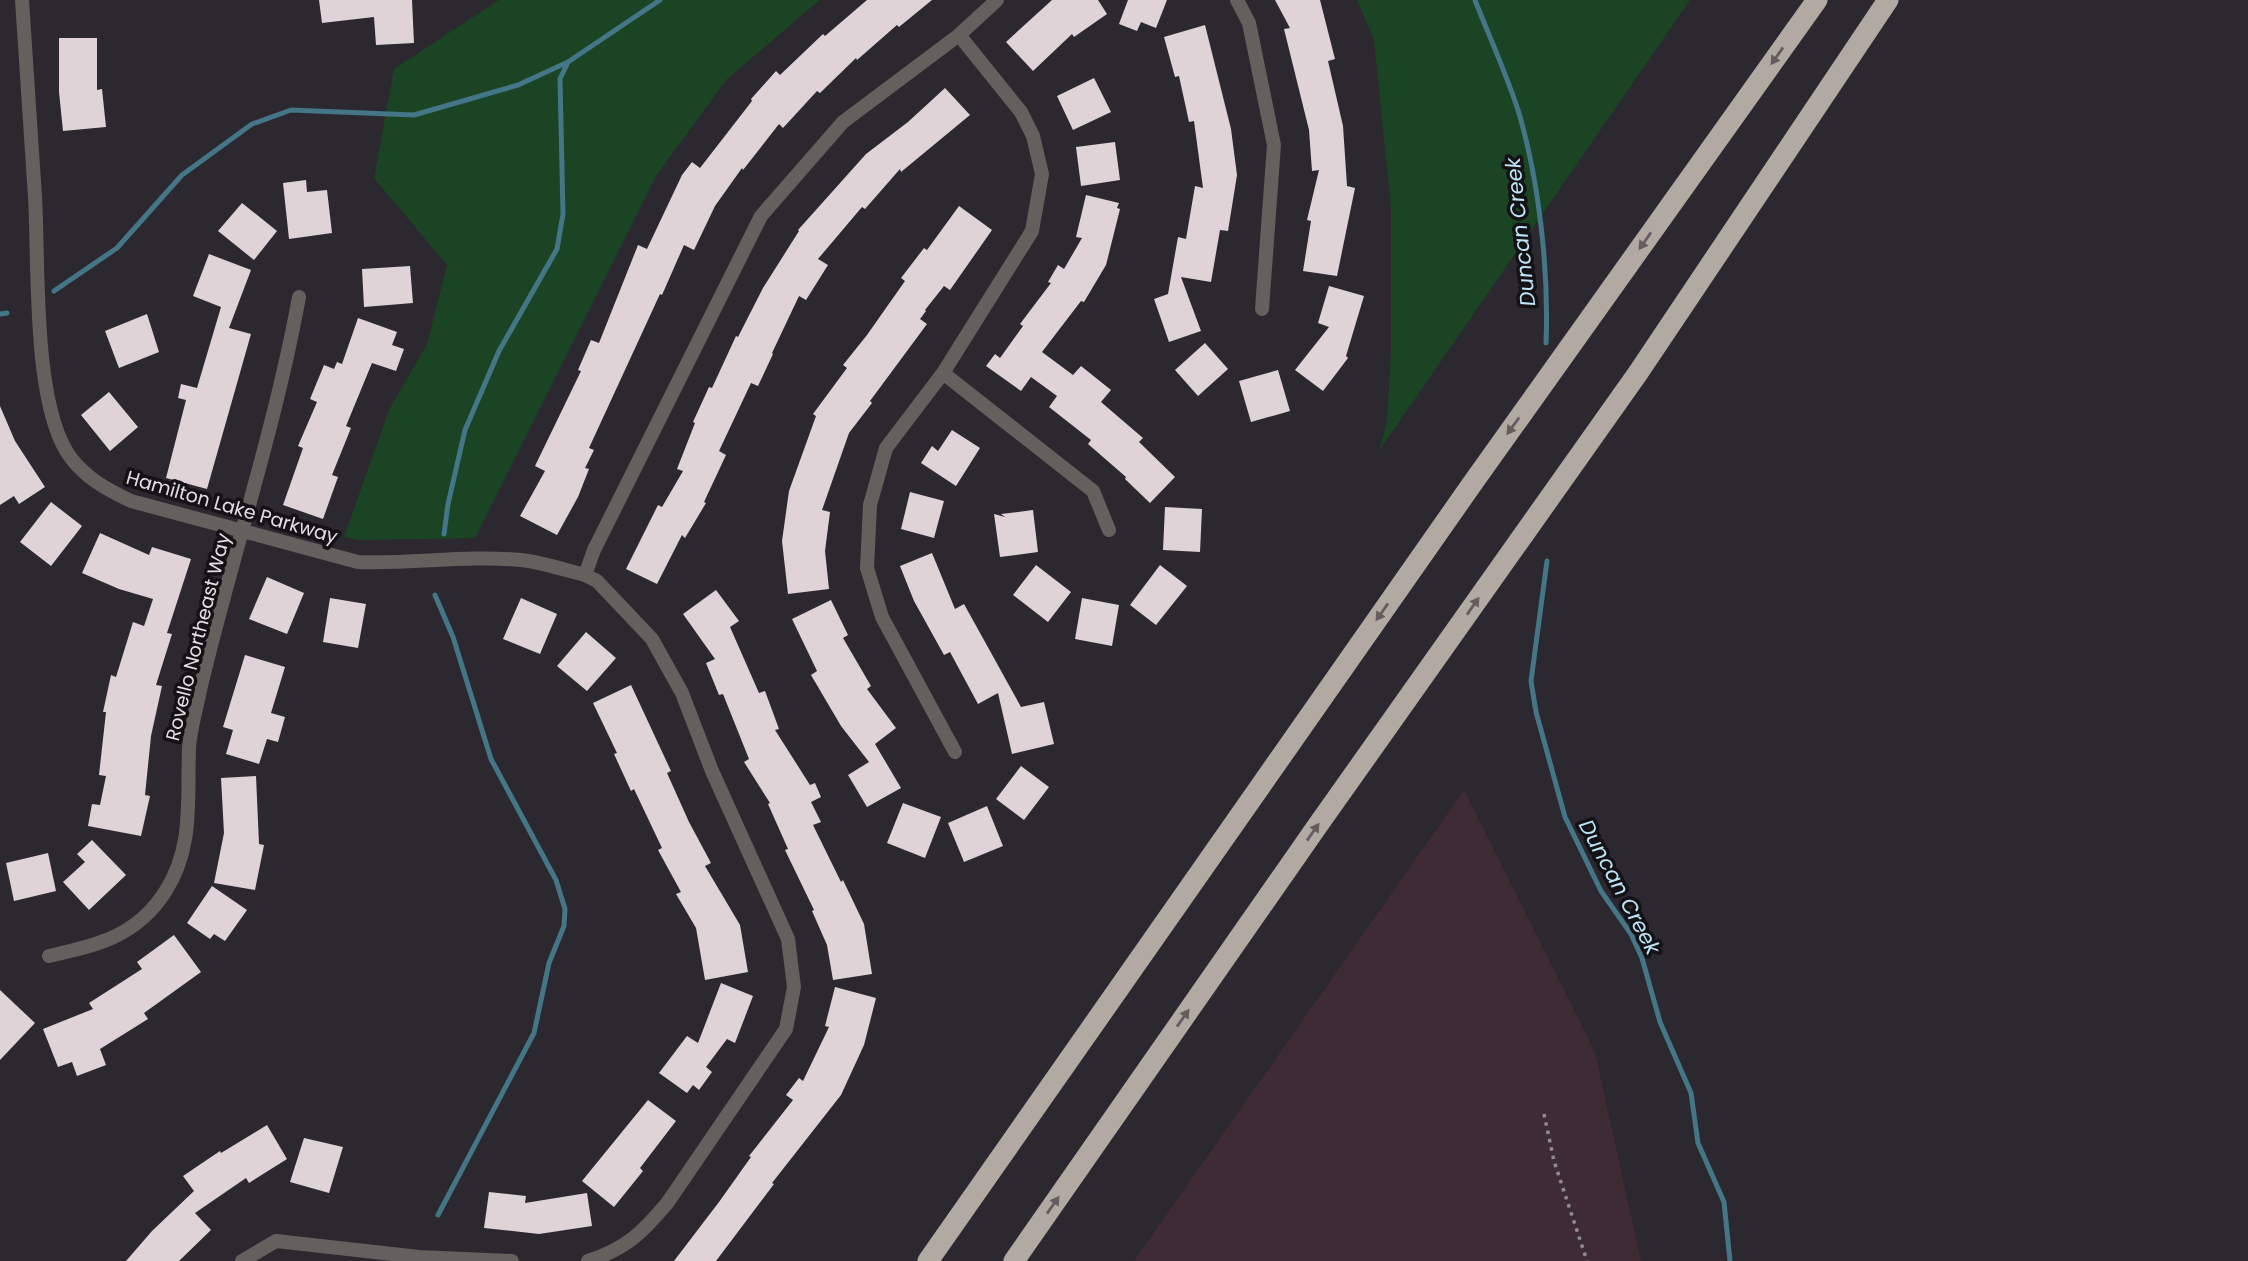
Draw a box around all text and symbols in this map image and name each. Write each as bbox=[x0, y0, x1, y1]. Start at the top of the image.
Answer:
one-way arrow bbox=[1770, 47, 1784, 65]
water label: Duncan Creek bbox=[1498, 155, 1542, 308]
one-way arrow bbox=[1638, 232, 1652, 250]
one-way arrow bbox=[1506, 417, 1520, 435]
street label: Hamilton Lake Parkway bbox=[123, 464, 341, 550]
street label: Rovello Northeast Way bbox=[159, 530, 237, 744]
one-way arrow bbox=[1466, 597, 1480, 615]
one-way arrow bbox=[1375, 603, 1389, 621]
water label: Duncan Creek bbox=[1572, 814, 1668, 961]
one-way arrow bbox=[1306, 823, 1320, 841]
one-way arrow bbox=[1176, 1009, 1190, 1027]
one-way arrow bbox=[1046, 1196, 1060, 1214]

